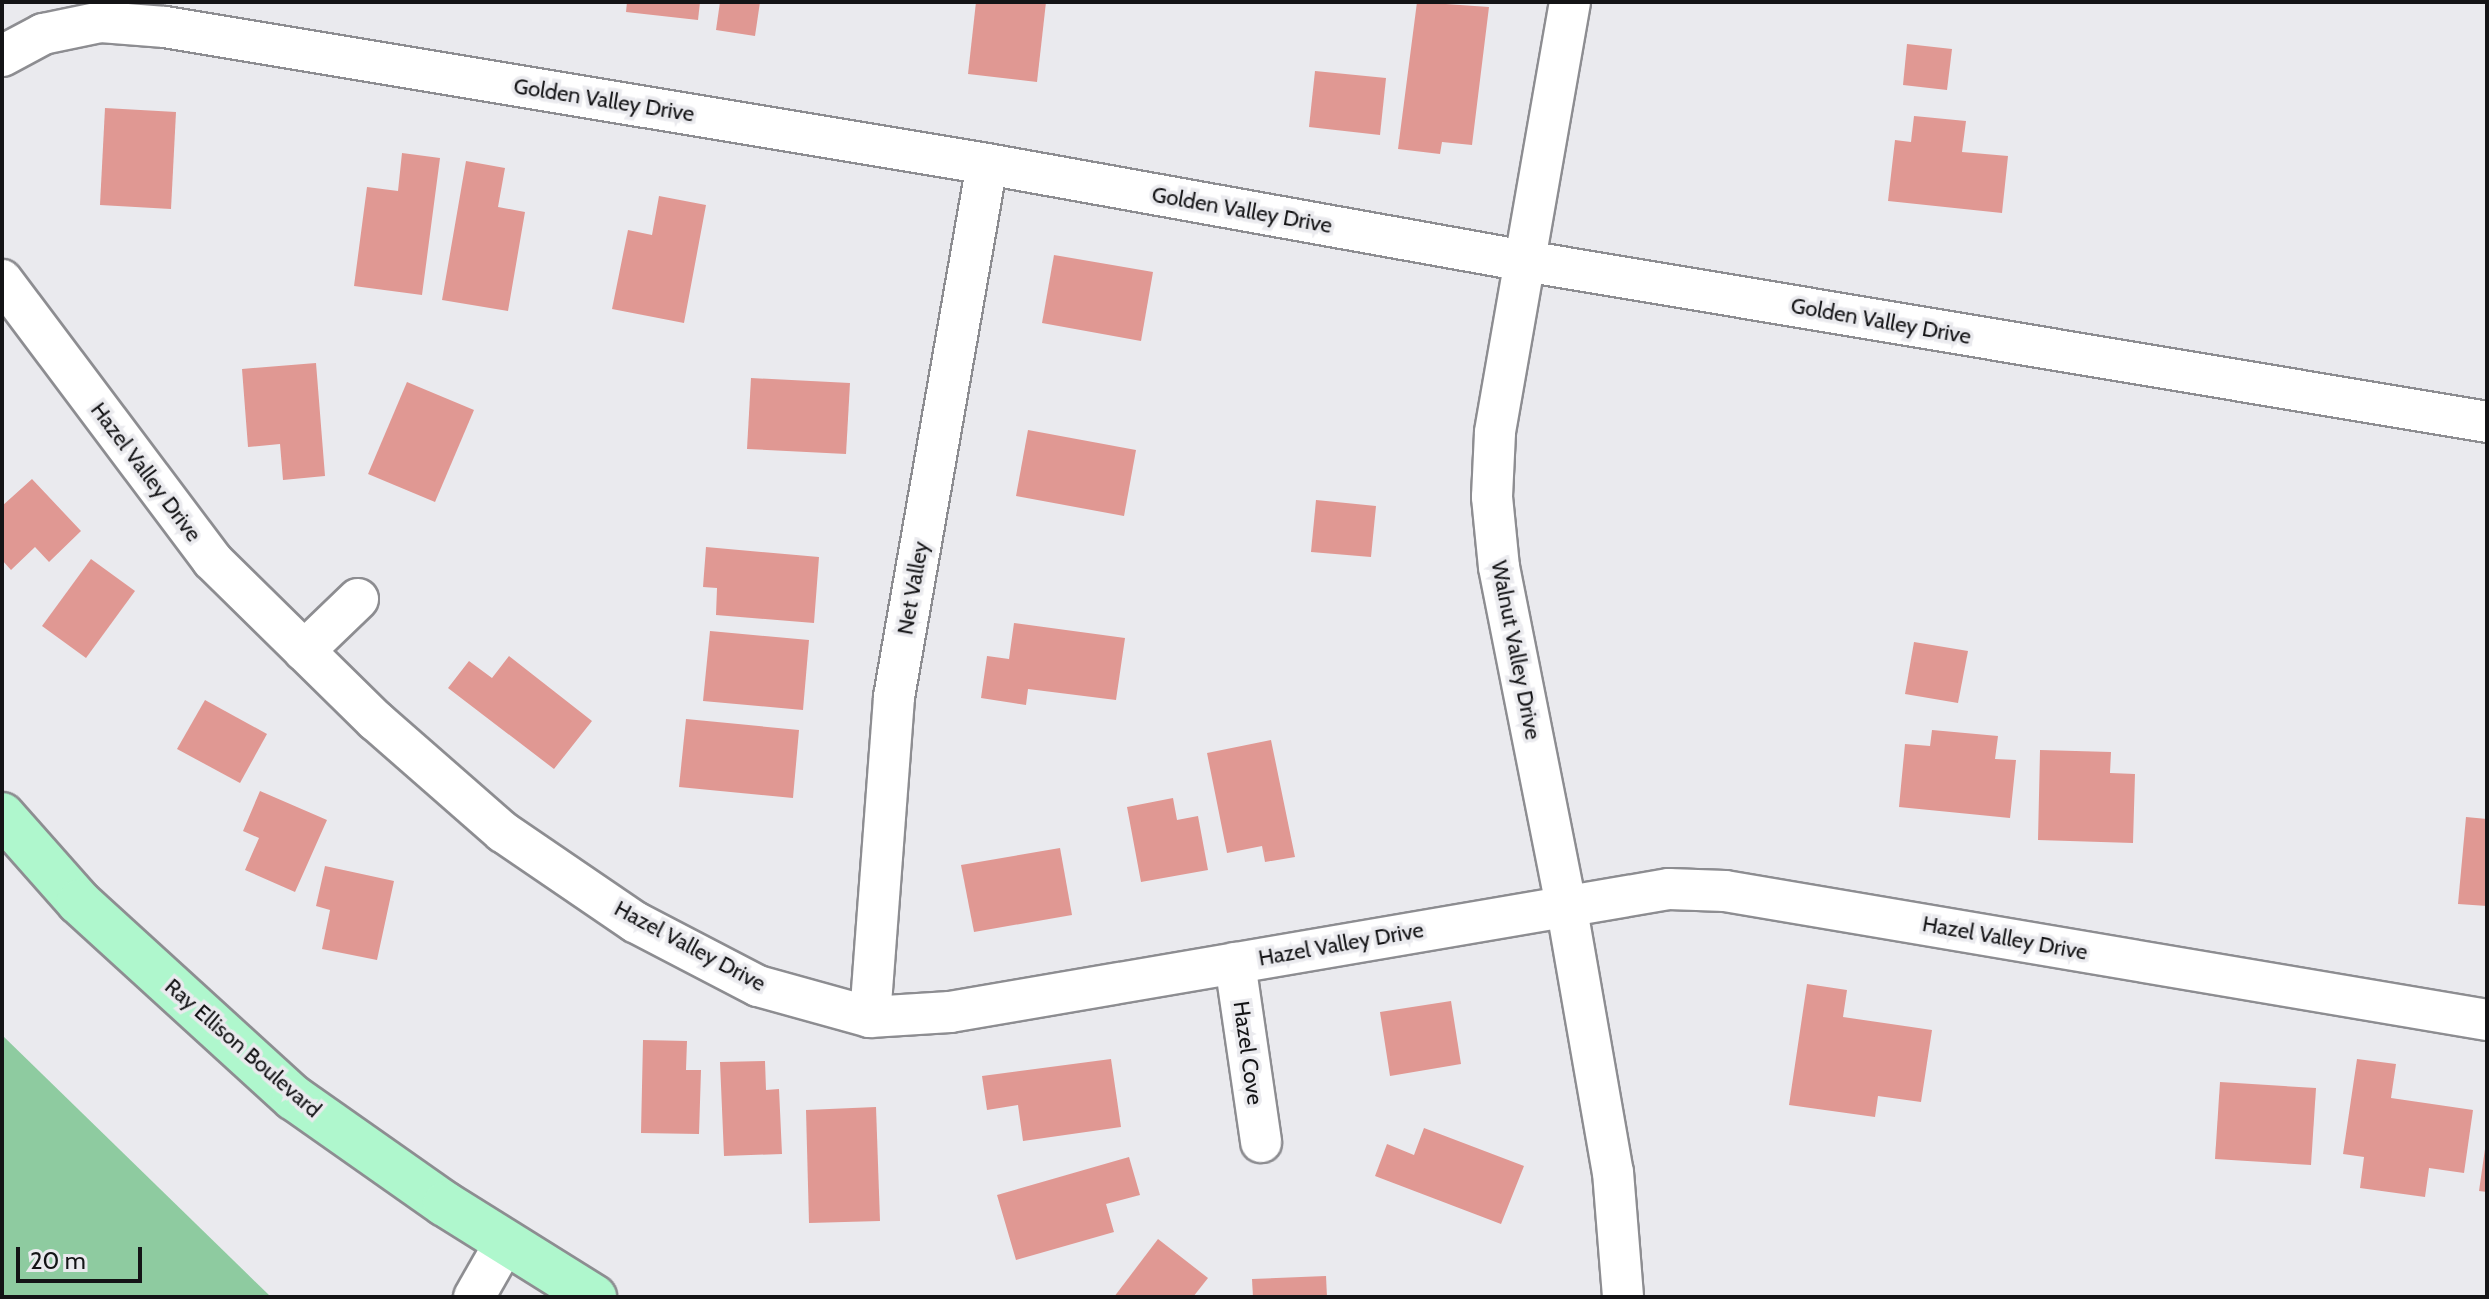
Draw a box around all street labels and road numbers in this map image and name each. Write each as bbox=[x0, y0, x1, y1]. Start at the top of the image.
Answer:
street label: Golden Valley Drive bbox=[512, 73, 696, 127]
street label: Golden Valley Drive bbox=[1150, 181, 1334, 239]
street label: Golden Valley Drive bbox=[1789, 292, 1973, 350]
street label: Hazel Valley Drive bbox=[85, 397, 207, 547]
street label: Net Valley bbox=[892, 539, 934, 637]
street label: Walnut Valley Drive bbox=[1486, 558, 1546, 742]
street label: Hazel Valley Drive bbox=[610, 895, 770, 997]
street label: Hazel Valley Drive bbox=[1920, 910, 2090, 966]
street label: Hazel Valley Drive bbox=[1256, 916, 1426, 972]
street label: Ray Ellison Boulevard bbox=[160, 973, 326, 1123]
street label: Hazel Cove bbox=[1228, 999, 1268, 1107]

